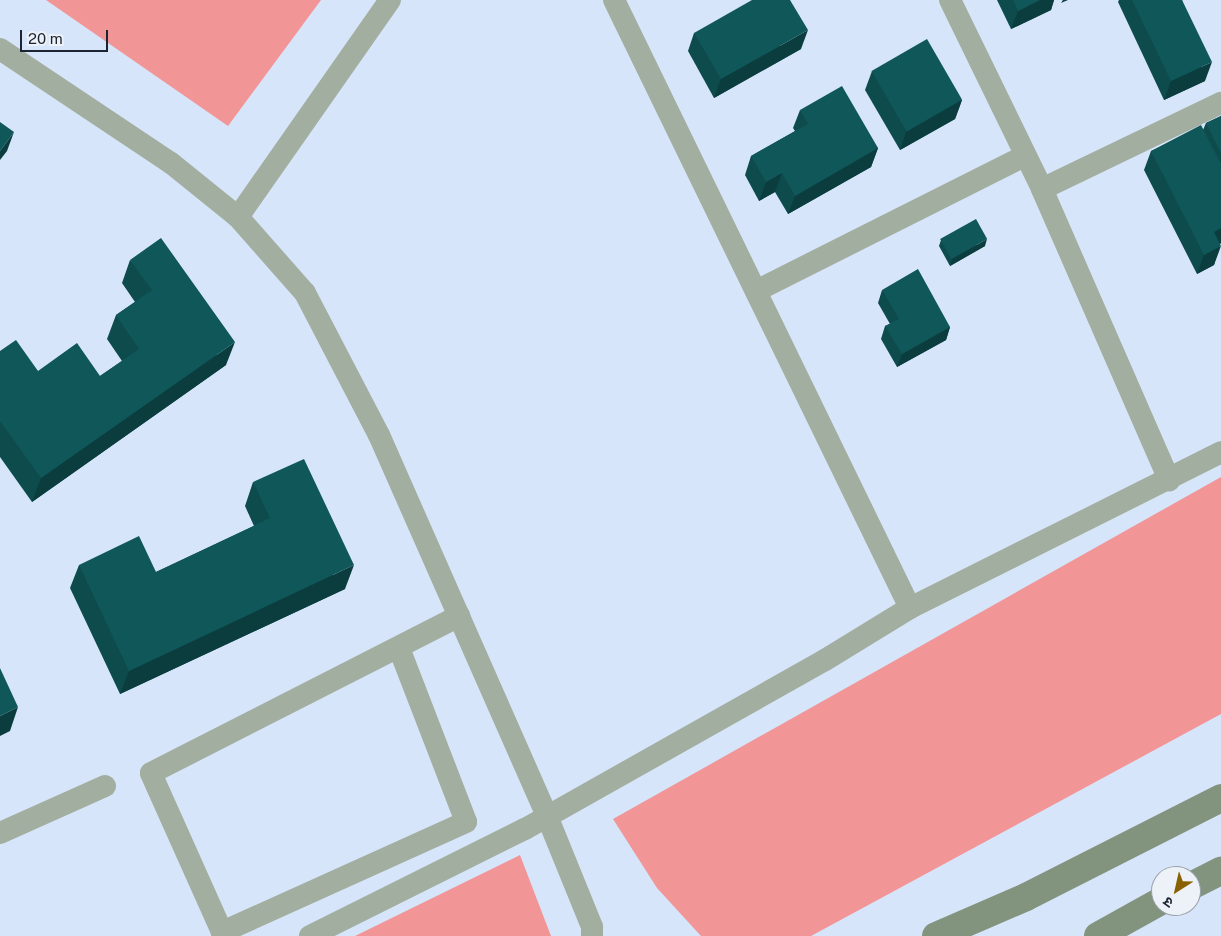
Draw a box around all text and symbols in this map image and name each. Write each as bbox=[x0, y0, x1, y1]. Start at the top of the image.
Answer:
scale bar bbox=[22, 20, 110, 52]
text: 20 m bbox=[28, 30, 63, 47]
north arrow bbox=[1151, 866, 1201, 916]
text: उ bbox=[1160, 894, 1176, 911]

